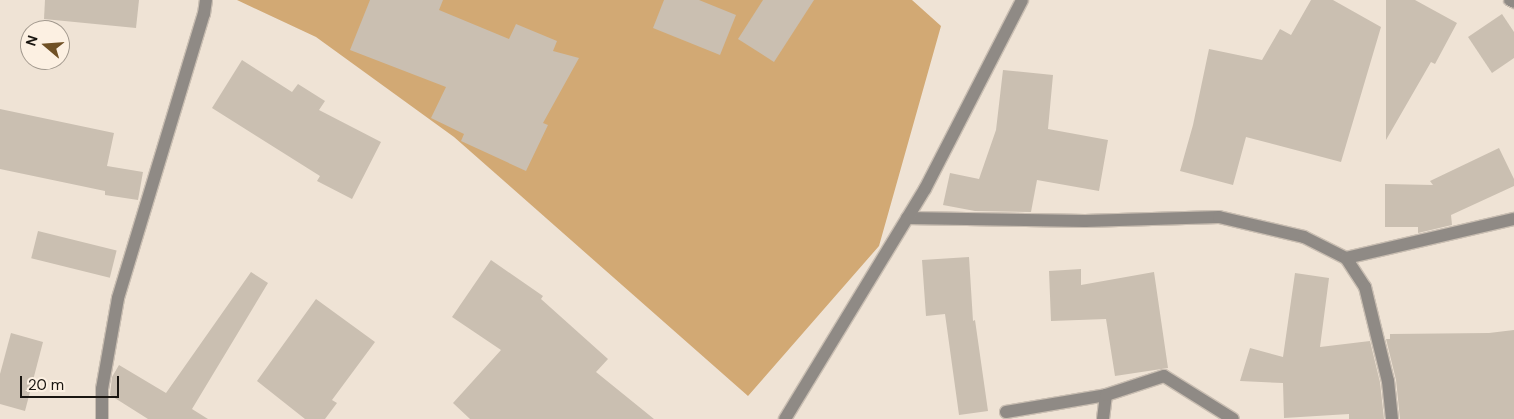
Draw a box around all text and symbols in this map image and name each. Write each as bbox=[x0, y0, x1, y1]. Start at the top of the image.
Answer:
north arrow bbox=[20, 20, 70, 70]
text: N bbox=[22, 33, 42, 48]
scale bar bbox=[22, 366, 121, 398]
text: 20 m bbox=[28, 375, 64, 395]

